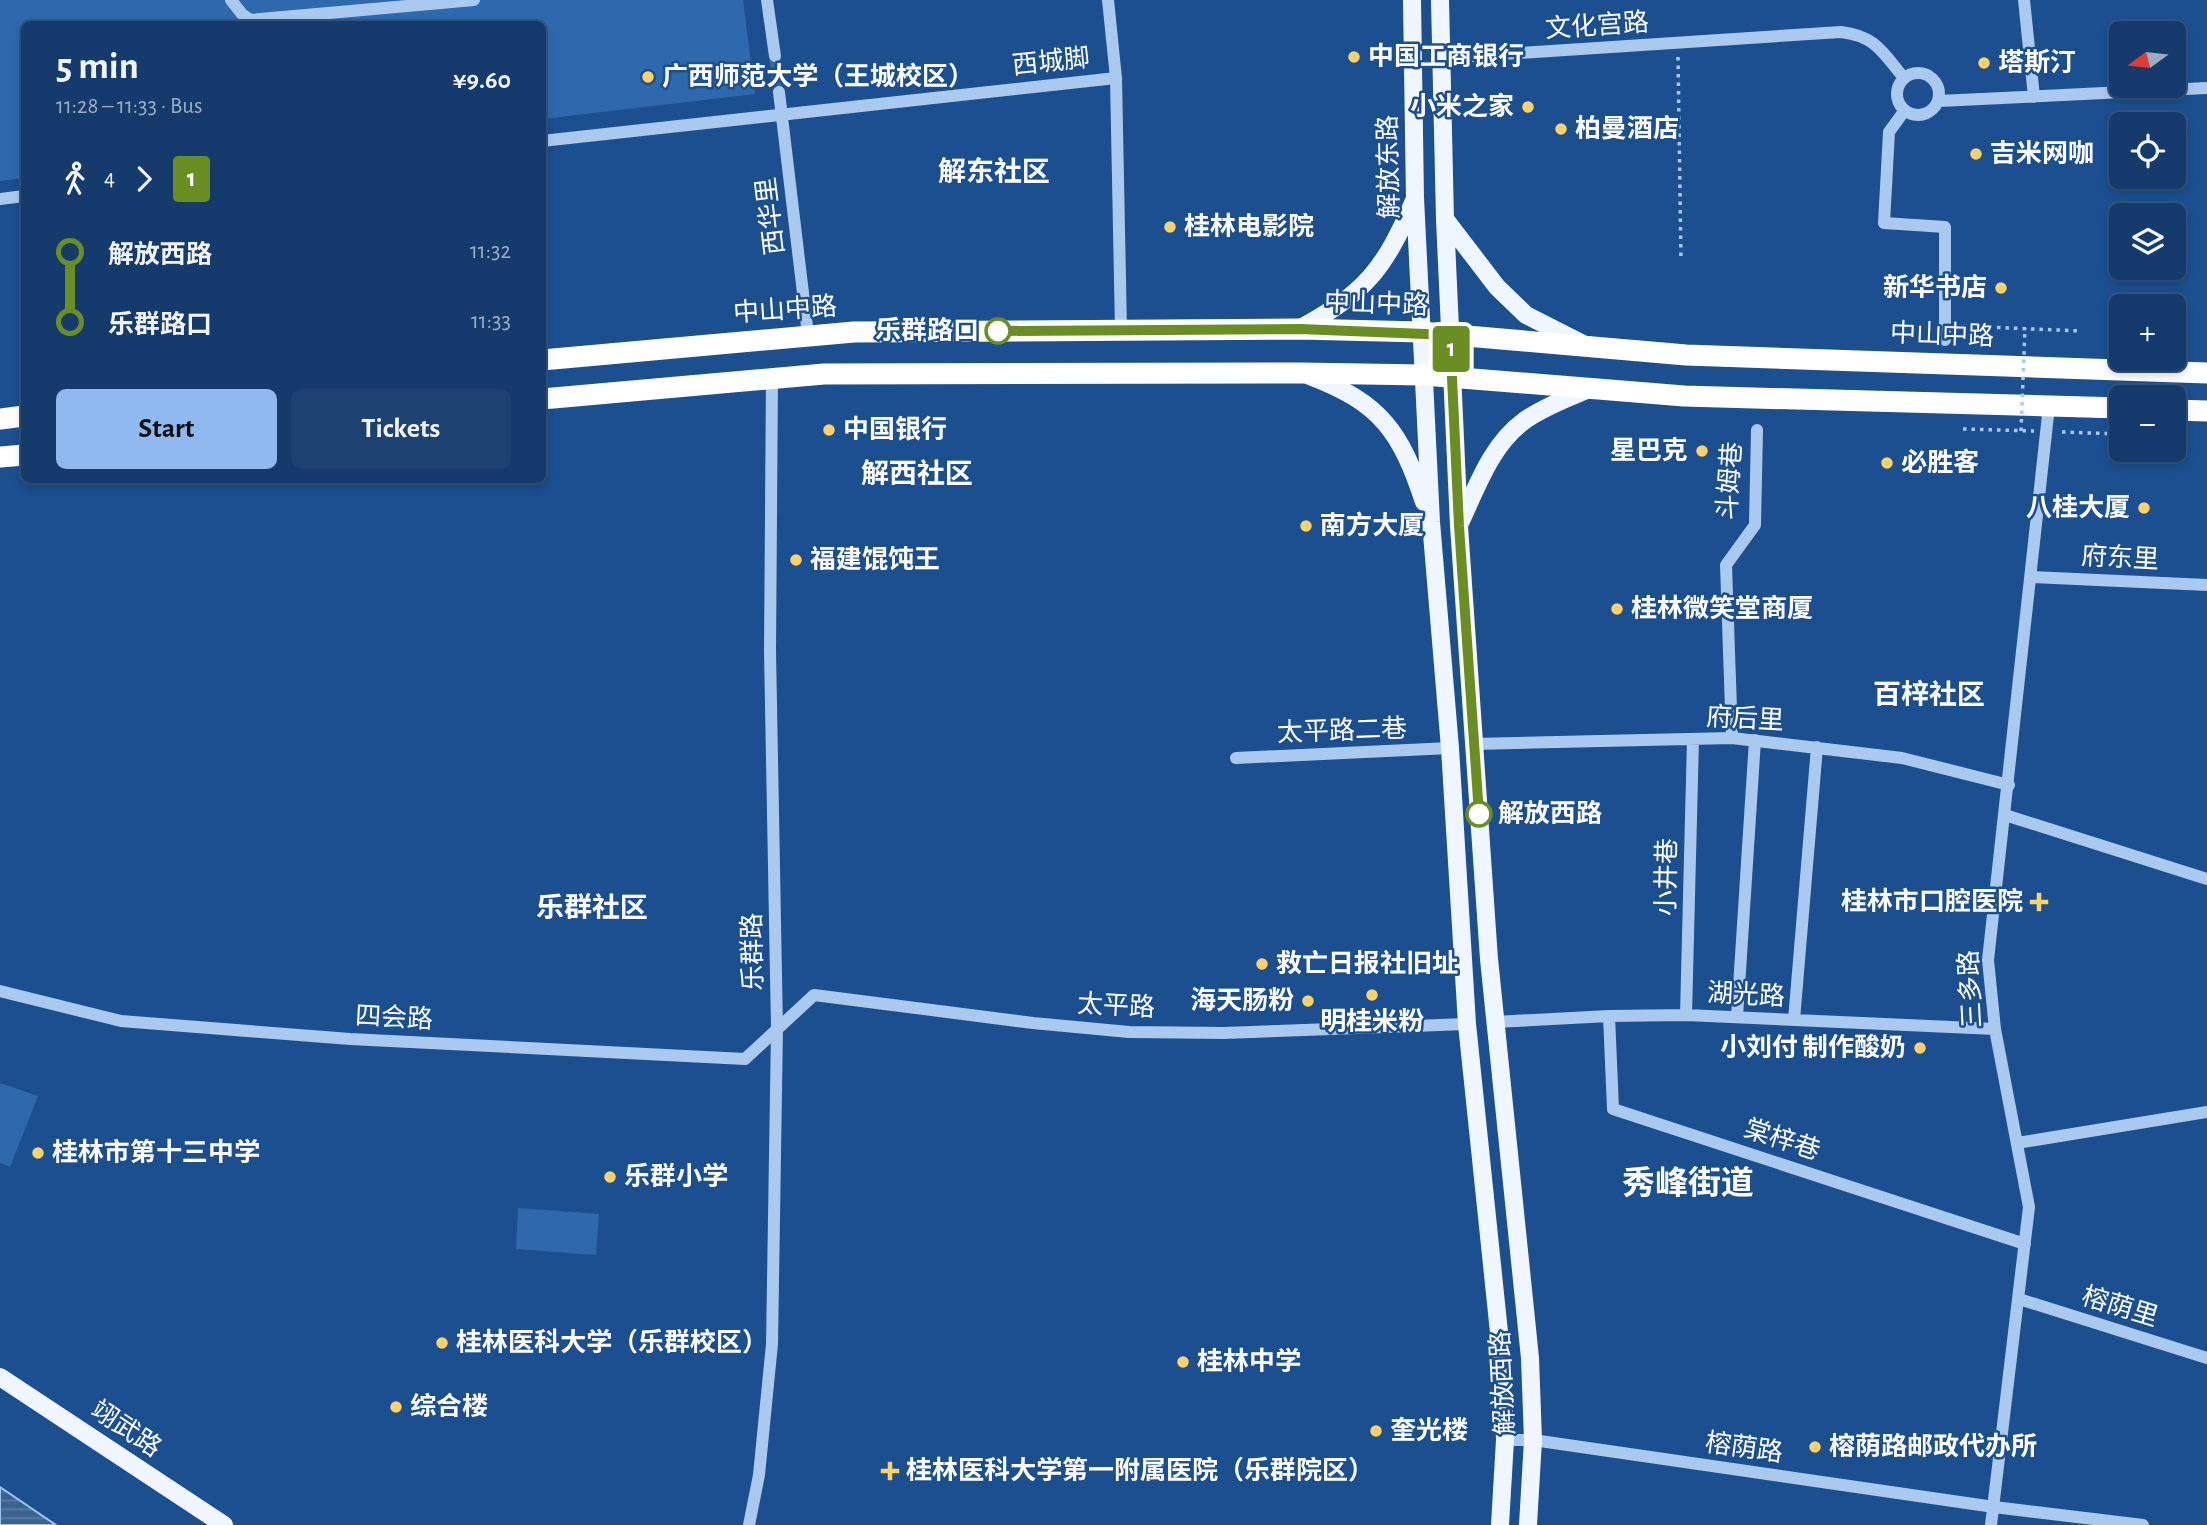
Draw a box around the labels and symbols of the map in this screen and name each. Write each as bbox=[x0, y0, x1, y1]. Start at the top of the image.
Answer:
street label: 文化宫路 bbox=[1544, 8, 1650, 43]
north arrow bbox=[2109, 21, 2186, 98]
place label: 中国工商银行 bbox=[1368, 42, 1524, 70]
street label: 西城脚 bbox=[1011, 44, 1091, 79]
place label: 塔斯汀 bbox=[1998, 48, 2076, 76]
marker: 中国工商银行 bbox=[1346, 49, 1362, 65]
marker: 塔斯汀 bbox=[1976, 55, 1992, 71]
place label: 广西师范大学（王城校区） bbox=[662, 62, 974, 90]
marker: 广西师范大学（王城校区） bbox=[640, 69, 656, 85]
place label: 小米之家 bbox=[1410, 92, 1514, 120]
marker: 小米之家 bbox=[1520, 99, 1536, 115]
street label: 解放东路 bbox=[1374, 115, 1403, 219]
place label: 柏曼酒店 bbox=[1575, 115, 1679, 142]
marker: 柏曼酒店 bbox=[1553, 121, 1569, 137]
place label: 吉米网咖 bbox=[1990, 139, 2094, 167]
marker: 吉米网咖 bbox=[1968, 146, 1984, 162]
district label: 解东社区 bbox=[938, 156, 1050, 187]
street label: 西华里 bbox=[752, 176, 789, 256]
place label: 桂林电影院 bbox=[1184, 212, 1314, 240]
marker: 桂林电影院 bbox=[1162, 219, 1178, 235]
place label: 新华书店 bbox=[1883, 273, 1987, 301]
marker: 新华书店 bbox=[1993, 280, 2009, 296]
street label: 中山中路 bbox=[1324, 288, 1428, 319]
street label: 中山中路 bbox=[732, 292, 838, 327]
place label: 乐群路口 bbox=[875, 316, 979, 344]
marker: 乐群路口 bbox=[985, 318, 1011, 344]
street label: 中山中路 bbox=[1890, 319, 1994, 350]
line badge: 1 bbox=[1428, 326, 1474, 372]
place label: 中国银行 bbox=[843, 415, 947, 443]
marker: 中国银行 bbox=[821, 422, 837, 438]
place label: 星巴克 bbox=[1610, 436, 1688, 464]
street label: 斗姆巷 bbox=[1712, 441, 1746, 521]
marker: 星巴克 bbox=[1694, 443, 1710, 459]
place label: 必胜客 bbox=[1901, 448, 1979, 476]
marker: 必胜客 bbox=[1879, 455, 1895, 471]
district label: 解西社区 bbox=[861, 459, 973, 489]
place label: 八桂大厦 bbox=[2026, 493, 2130, 521]
marker: 八桂大厦 bbox=[2136, 500, 2152, 516]
place label: 南方大厦 bbox=[1320, 511, 1424, 539]
marker: 南方大厦 bbox=[1298, 518, 1314, 534]
street label: 府东里 bbox=[2080, 541, 2160, 573]
place label: 福建馄饨王 bbox=[810, 545, 940, 573]
marker: 福建馄饨王 bbox=[788, 552, 804, 568]
place label: 桂林微笑堂商厦 bbox=[1631, 594, 1813, 622]
marker: 桂林微笑堂商厦 bbox=[1609, 601, 1625, 617]
district label: 百梓社区 bbox=[1873, 679, 1985, 710]
street label: 府后里 bbox=[1705, 702, 1785, 734]
street label: 太平路二巷 bbox=[1277, 715, 1407, 746]
place label: 解放西路 bbox=[1498, 799, 1602, 827]
marker: 解放西路 bbox=[1466, 801, 1492, 827]
street label: 小井巷 bbox=[1652, 838, 1681, 916]
place label: 桂林市口腔医院 bbox=[1841, 887, 2023, 915]
district label: 乐群社区 bbox=[536, 892, 648, 923]
marker: 桂林市口腔医院 bbox=[2029, 892, 2049, 912]
street label: 乐群路 bbox=[738, 913, 767, 991]
place label: 救亡日报社旧址 bbox=[1276, 949, 1458, 977]
street label: 三多路 bbox=[1954, 949, 1986, 1029]
marker: 救亡日报社旧址 bbox=[1254, 956, 1270, 972]
street label: 湖光路 bbox=[1706, 979, 1786, 1010]
place label: 海天肠粉 bbox=[1190, 986, 1294, 1014]
marker: 明桂米粉 bbox=[1364, 987, 1380, 1003]
street label: 太平路 bbox=[1076, 990, 1156, 1021]
marker: 海天肠粉 bbox=[1300, 993, 1316, 1009]
street label: 四会路 bbox=[354, 1002, 434, 1033]
place label: 明桂米粉 bbox=[1320, 1007, 1424, 1035]
place label: 小刘付 制作酸奶 bbox=[1720, 1033, 1906, 1061]
marker: 小刘付 制作酸奶 bbox=[1912, 1040, 1928, 1056]
street label: 棠梓巷 bbox=[1741, 1115, 1823, 1164]
place label: 桂林市第十三中学 bbox=[52, 1138, 260, 1166]
marker: 桂林市第十三中学 bbox=[30, 1145, 46, 1161]
place label: 乐群小学 bbox=[624, 1162, 728, 1190]
district label: 秀峰街道 bbox=[1622, 1165, 1754, 1201]
marker: 乐群小学 bbox=[602, 1169, 618, 1185]
street label: 榕荫里 bbox=[2079, 1281, 2162, 1331]
place label: 桂林医科大学（乐群校区） bbox=[456, 1328, 768, 1356]
street label: 解放西路 bbox=[1486, 1330, 1519, 1436]
marker: 桂林医科大学（乐群校区） bbox=[434, 1335, 450, 1351]
place label: 桂林中学 bbox=[1197, 1347, 1301, 1375]
marker: 桂林中学 bbox=[1175, 1354, 1191, 1370]
place label: 综合楼 bbox=[410, 1392, 488, 1420]
street label: 翊武路 bbox=[86, 1396, 166, 1462]
marker: 综合楼 bbox=[388, 1399, 404, 1415]
place label: 奎光楼 bbox=[1390, 1416, 1468, 1444]
marker: 奎光楼 bbox=[1368, 1423, 1384, 1439]
street label: 榕荫路 bbox=[1704, 1428, 1785, 1466]
place label: 榕荫路邮政代办所 bbox=[1829, 1432, 2037, 1460]
marker: 榕荫路邮政代办所 bbox=[1807, 1439, 1823, 1455]
place label: 桂林医科大学第一附属医院（乐群院区） bbox=[906, 1456, 1374, 1484]
marker: 桂林医科大学第一附属医院（乐群院区） bbox=[880, 1461, 900, 1481]

